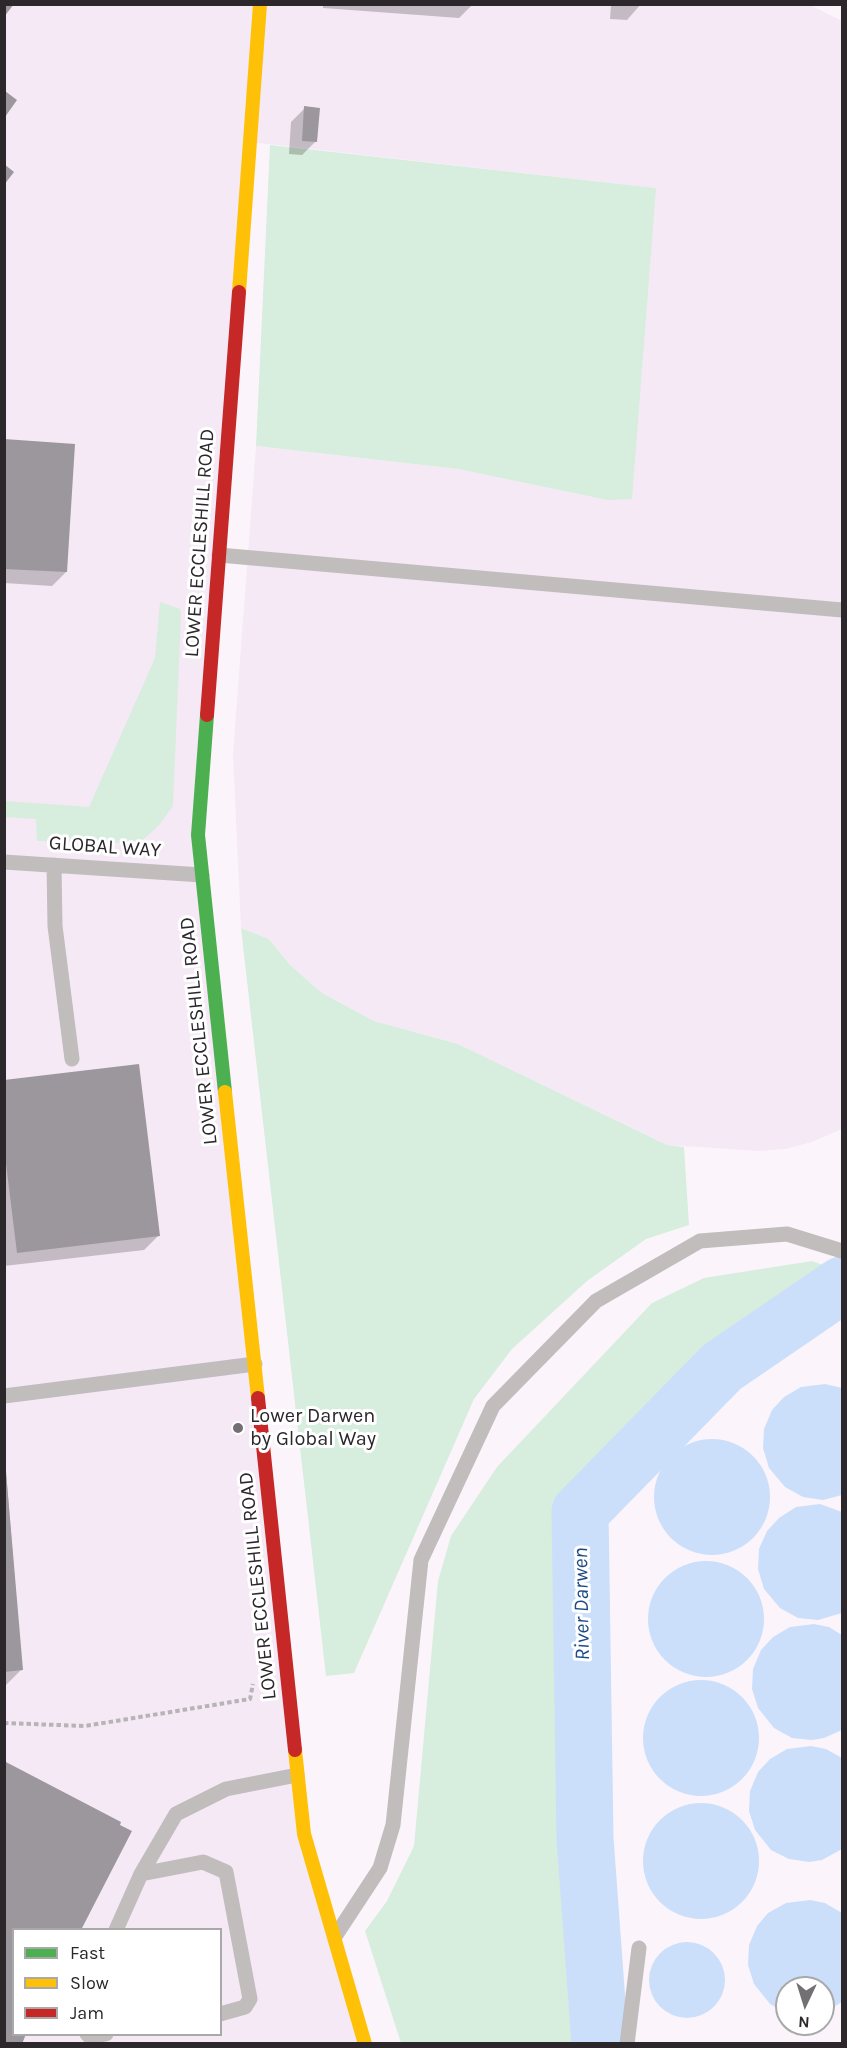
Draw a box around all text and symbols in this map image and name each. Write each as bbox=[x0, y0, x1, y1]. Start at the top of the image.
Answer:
street label: LOWER ECCLESHILL ROAD bbox=[180, 428, 220, 658]
street label: GLOBAL WAY bbox=[48, 831, 162, 863]
street label: LOWER ECCLESHILL ROAD bbox=[175, 916, 223, 1146]
place label: Lower Darwen by Global Way bbox=[250, 1404, 376, 1451]
marker: Lower Darwen by Global Way bbox=[231, 1421, 245, 1435]
street label: LOWER ECCLESHILL ROAD bbox=[234, 1471, 282, 1701]
water label: River Darwen bbox=[568, 1547, 596, 1661]
legend bbox=[12, 1928, 222, 2036]
text: Fast bbox=[70, 1942, 105, 1964]
text: Slow bbox=[70, 1972, 109, 1994]
north arrow bbox=[775, 1976, 835, 2036]
text: Jam bbox=[70, 2002, 104, 2024]
text: N bbox=[797, 2013, 810, 2032]

